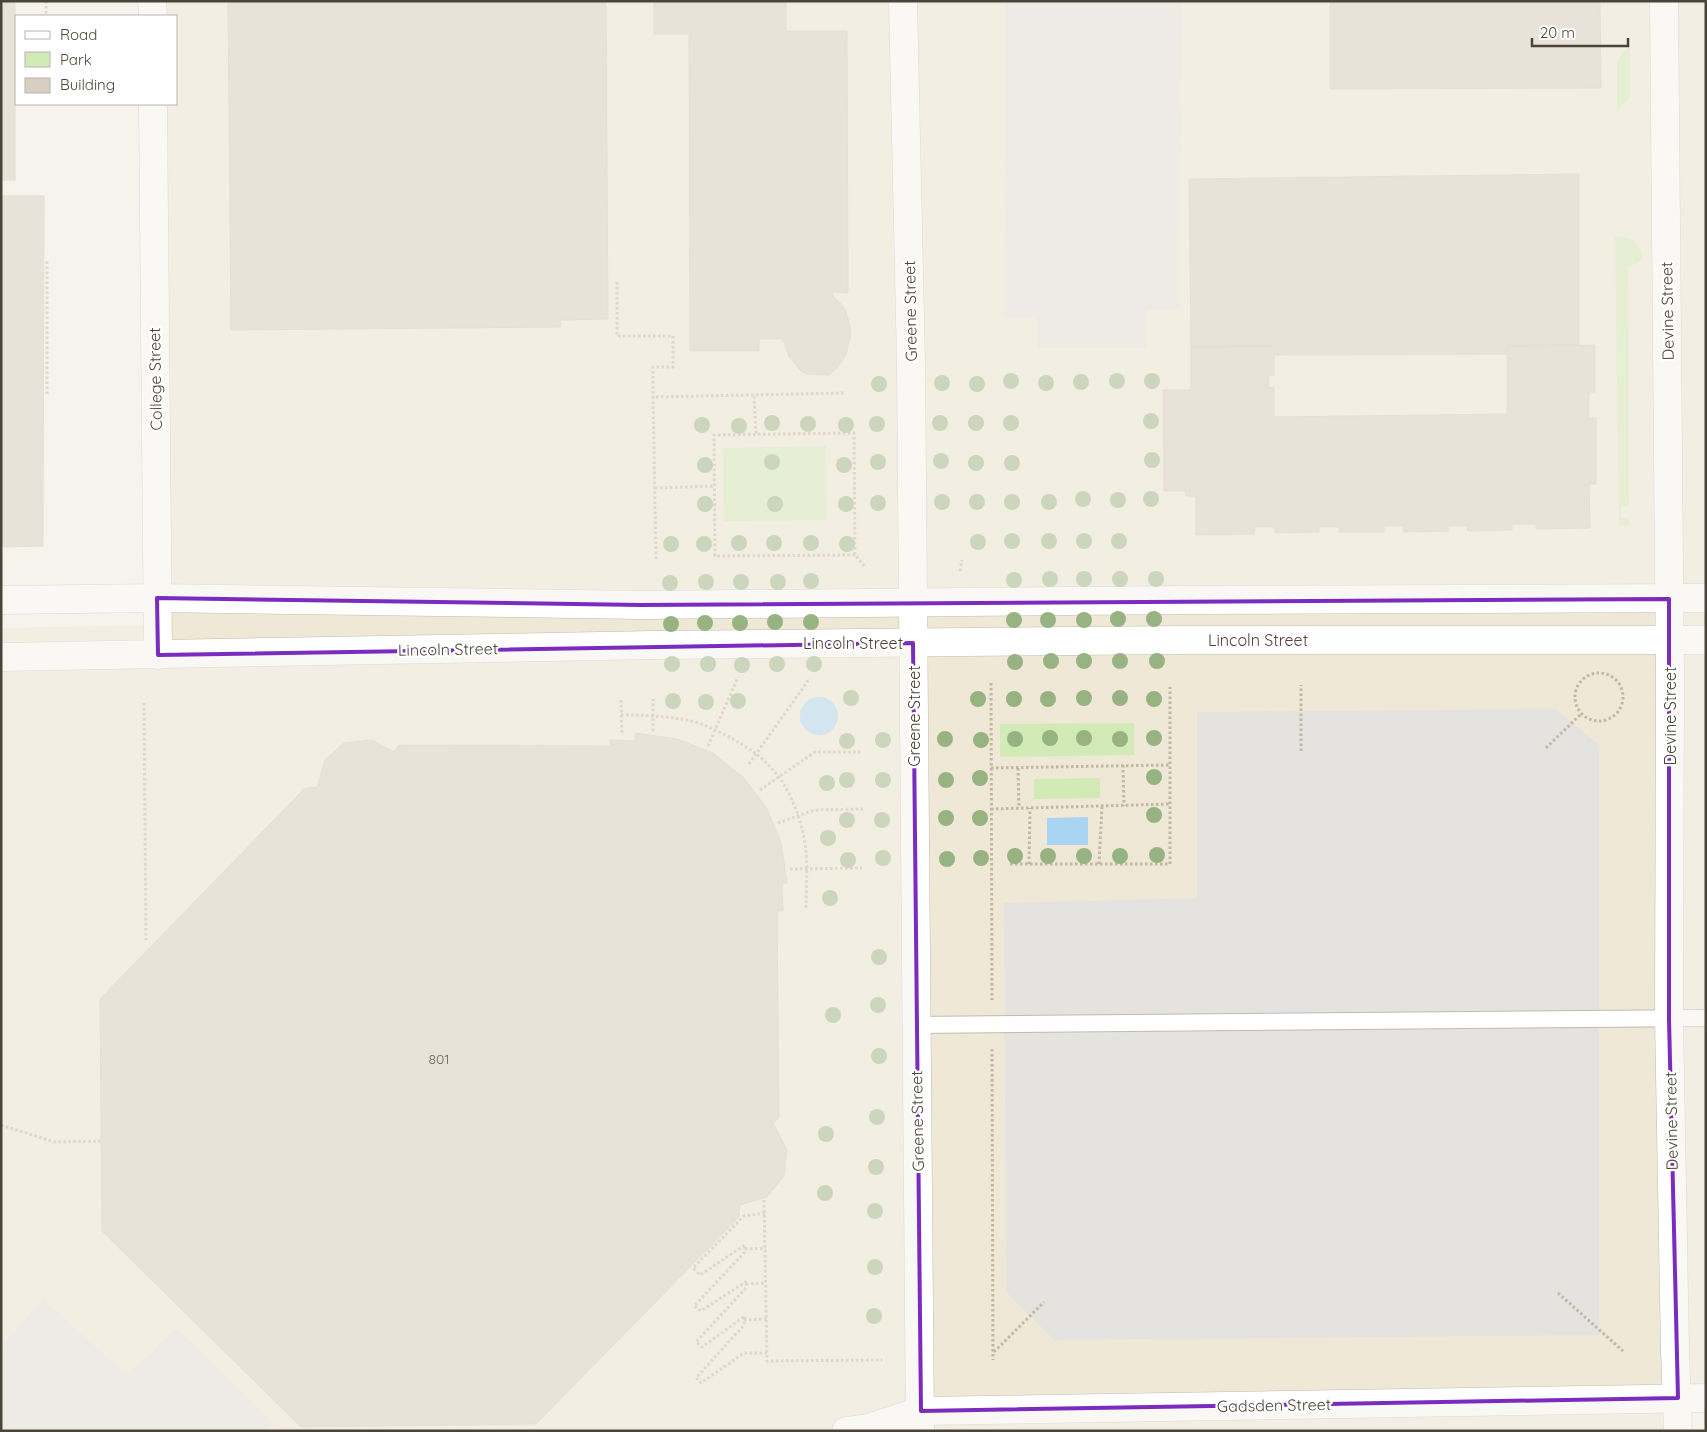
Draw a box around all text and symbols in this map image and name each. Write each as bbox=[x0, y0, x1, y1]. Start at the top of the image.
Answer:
legend bbox=[15, 15, 178, 105]
scale bar bbox=[1532, 15, 1628, 47]
text: 20 m bbox=[1540, 23, 1575, 42]
text: Road bbox=[60, 25, 97, 44]
text: Park bbox=[60, 50, 92, 69]
text: Building bbox=[60, 75, 115, 94]
street label: Greene Street bbox=[899, 260, 921, 362]
street label: Devine Street bbox=[1656, 261, 1678, 361]
street label: College Street bbox=[144, 327, 166, 431]
street label: Lincoln Street bbox=[1208, 630, 1308, 650]
street label: Lincoln Street bbox=[803, 633, 903, 653]
street label: Lincoln Street bbox=[398, 638, 498, 660]
street label: Greene Street bbox=[904, 665, 924, 767]
street label: Devine Street bbox=[1660, 667, 1680, 765]
house number: 801 bbox=[428, 1050, 450, 1068]
street label: Greene Street bbox=[906, 1070, 928, 1172]
street label: Devine Street bbox=[1660, 1071, 1682, 1171]
street label: Gadsden Street bbox=[1217, 1394, 1331, 1416]

